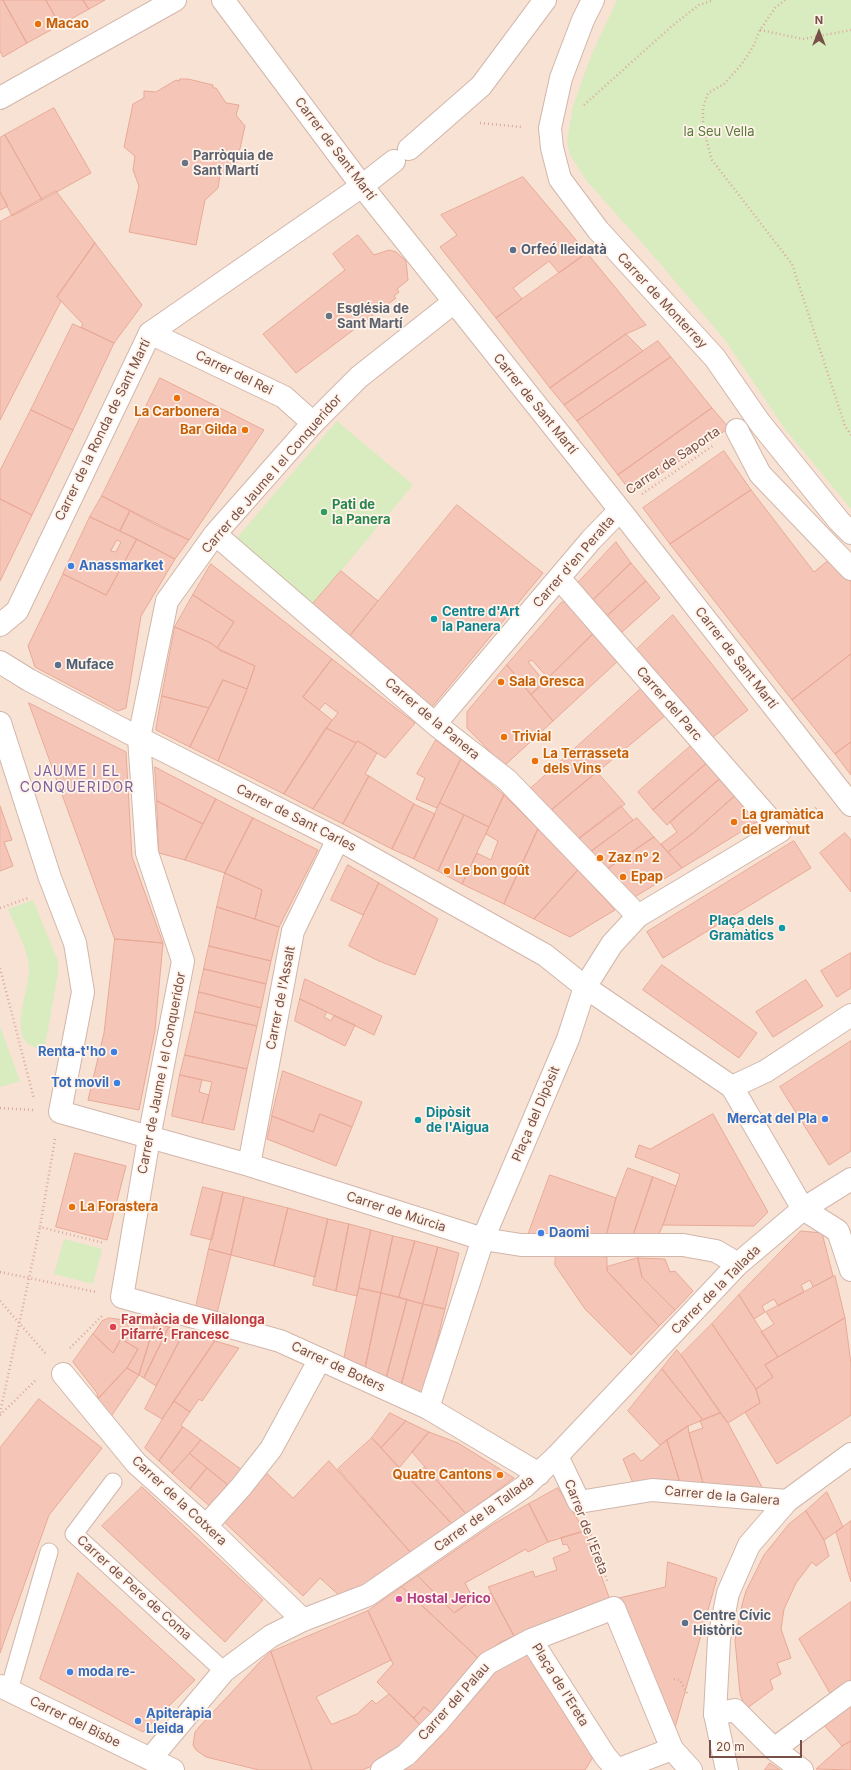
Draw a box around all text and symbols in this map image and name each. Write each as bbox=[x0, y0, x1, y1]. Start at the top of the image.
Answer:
north arrow bbox=[799, 12, 839, 52]
text: N bbox=[815, 13, 823, 27]
place label: Macao bbox=[46, 16, 89, 32]
marker: Macao bbox=[33, 19, 43, 29]
street label: Carrer de Sant Martí bbox=[291, 95, 379, 203]
park label: la Seu Vella bbox=[684, 124, 754, 140]
place label: Parròquia de Sant Martí bbox=[193, 148, 274, 179]
marker: Parròquia de Sant Martí bbox=[180, 158, 190, 168]
place label: Orfeó lleidatà bbox=[521, 242, 607, 258]
marker: Orfeó lleidatà bbox=[508, 245, 518, 255]
street label: Carrer de Monterrey bbox=[614, 250, 710, 352]
place label: Església de Sant Martí bbox=[337, 301, 409, 332]
marker: Església de Sant Martí bbox=[324, 311, 334, 321]
street label: Carrer de la Ronda de Sant Martí bbox=[52, 336, 154, 524]
street label: Carrer del Rei bbox=[193, 348, 275, 398]
street label: Carrer de Sant Martí bbox=[490, 351, 580, 457]
street label: Carrer de Jaume I el Conqueridor bbox=[199, 391, 345, 557]
marker: La Carbonera bbox=[172, 393, 182, 403]
place label: La Carbonera bbox=[134, 404, 220, 420]
place label: Bar Gilda bbox=[180, 422, 237, 438]
street label: Carrer de Saporta bbox=[623, 424, 723, 498]
marker: Bar Gilda bbox=[240, 425, 250, 435]
place label: Pati de la Panera bbox=[332, 497, 390, 528]
marker: Pati de la Panera bbox=[319, 507, 329, 517]
street label: Carrer d'en Peralta bbox=[530, 513, 618, 611]
place label: Anassmarket bbox=[79, 558, 164, 574]
marker: Anassmarket bbox=[66, 561, 76, 571]
place label: Centre d'Art la Panera bbox=[442, 604, 520, 635]
street label: Carrer de Sant Martí bbox=[691, 604, 781, 712]
marker: Centre d'Art la Panera bbox=[429, 614, 439, 624]
place label: Muface bbox=[66, 657, 114, 673]
marker: Muface bbox=[53, 660, 63, 670]
street label: Carrer del Parc bbox=[633, 664, 705, 744]
place label: Sala Gresca bbox=[509, 674, 584, 690]
street label: Carrer de la Panera bbox=[381, 675, 483, 763]
marker: Sala Gresca bbox=[496, 677, 506, 687]
place label: Trivial bbox=[512, 729, 551, 745]
marker: Trivial bbox=[499, 732, 509, 742]
place label: La Terrasseta dels Vins bbox=[543, 746, 629, 777]
marker: La Terrasseta dels Vins bbox=[530, 756, 540, 766]
district label: JAUME I EL CONQUERIDOR bbox=[20, 764, 134, 796]
street label: Carrer de Sant Carles bbox=[233, 781, 359, 855]
place label: La gramàtica del vermut bbox=[742, 807, 824, 838]
marker: La gramàtica del vermut bbox=[729, 817, 739, 827]
place label: Zaz n° 2 bbox=[608, 850, 660, 866]
marker: Zaz n° 2 bbox=[595, 853, 605, 863]
place label: Le bon goût bbox=[455, 863, 530, 879]
marker: Le bon goût bbox=[442, 866, 452, 876]
place label: Epap bbox=[631, 869, 663, 885]
marker: Epap bbox=[618, 872, 628, 882]
place label: Plaça dels Gramàtics bbox=[709, 913, 774, 944]
marker: Plaça dels Gramàtics bbox=[777, 923, 787, 933]
street label: Carrer de l'Assalt bbox=[263, 945, 299, 1051]
street label: Carrer de Jaume I el Conqueridor bbox=[135, 971, 189, 1175]
place label: Renta-t'ho bbox=[38, 1044, 106, 1060]
marker: Renta-t'ho bbox=[109, 1047, 119, 1057]
street label: Plaça del Dipòsit bbox=[509, 1064, 563, 1164]
place label: Tot movil bbox=[51, 1075, 109, 1091]
marker: Tot movil bbox=[112, 1078, 122, 1088]
place label: Dipòsit de l'Aigua bbox=[426, 1105, 489, 1136]
place label: Mercat del Pla bbox=[727, 1111, 817, 1127]
marker: Mercat del Pla bbox=[820, 1114, 830, 1124]
marker: Dipòsit de l'Aigua bbox=[413, 1115, 423, 1125]
street label: Carrer de Múrcia bbox=[344, 1189, 448, 1235]
place label: La Forastera bbox=[80, 1199, 158, 1215]
marker: La Forastera bbox=[67, 1202, 77, 1212]
place label: Daomi bbox=[549, 1225, 589, 1241]
marker: Daomi bbox=[536, 1228, 546, 1238]
street label: Carrer de la Tallada bbox=[668, 1242, 764, 1338]
place label: Farmàcia de Villalonga Pifarré, Francesc bbox=[121, 1312, 265, 1343]
marker: Farmàcia de Villalonga Pifarré, Francesc bbox=[108, 1322, 118, 1332]
street label: Carrer de Boters bbox=[289, 1338, 387, 1396]
street label: Carrer de la Cotxera bbox=[128, 1453, 230, 1549]
place label: Quatre Cantons bbox=[392, 1467, 492, 1483]
marker: Quatre Cantons bbox=[495, 1470, 505, 1480]
street label: Carrer de la Tallada bbox=[431, 1473, 537, 1555]
street label: Carrer de l'Ereta bbox=[561, 1477, 611, 1577]
street label: Carrer de la Galera bbox=[664, 1483, 780, 1509]
street label: Carrer de Pere de Coma bbox=[73, 1532, 195, 1644]
place label: Hostal Jerico bbox=[407, 1591, 491, 1607]
marker: Hostal Jerico bbox=[394, 1594, 404, 1604]
place label: Centre Cívic Històric bbox=[693, 1608, 771, 1639]
marker: Centre Cívic Històric bbox=[680, 1618, 690, 1628]
street label: Plaça de l'Ereta bbox=[528, 1641, 592, 1729]
street label: Carrer del Palau bbox=[415, 1660, 493, 1744]
place label: moda re- bbox=[78, 1664, 135, 1680]
marker: moda re- bbox=[65, 1667, 75, 1677]
street label: Carrer del Bisbe bbox=[27, 1693, 123, 1751]
place label: Apiteràpia Lleida bbox=[146, 1706, 212, 1737]
marker: Apiteràpia Lleida bbox=[133, 1716, 143, 1726]
scale bar bbox=[711, 1732, 804, 1758]
text: 20 m bbox=[716, 1739, 745, 1754]

